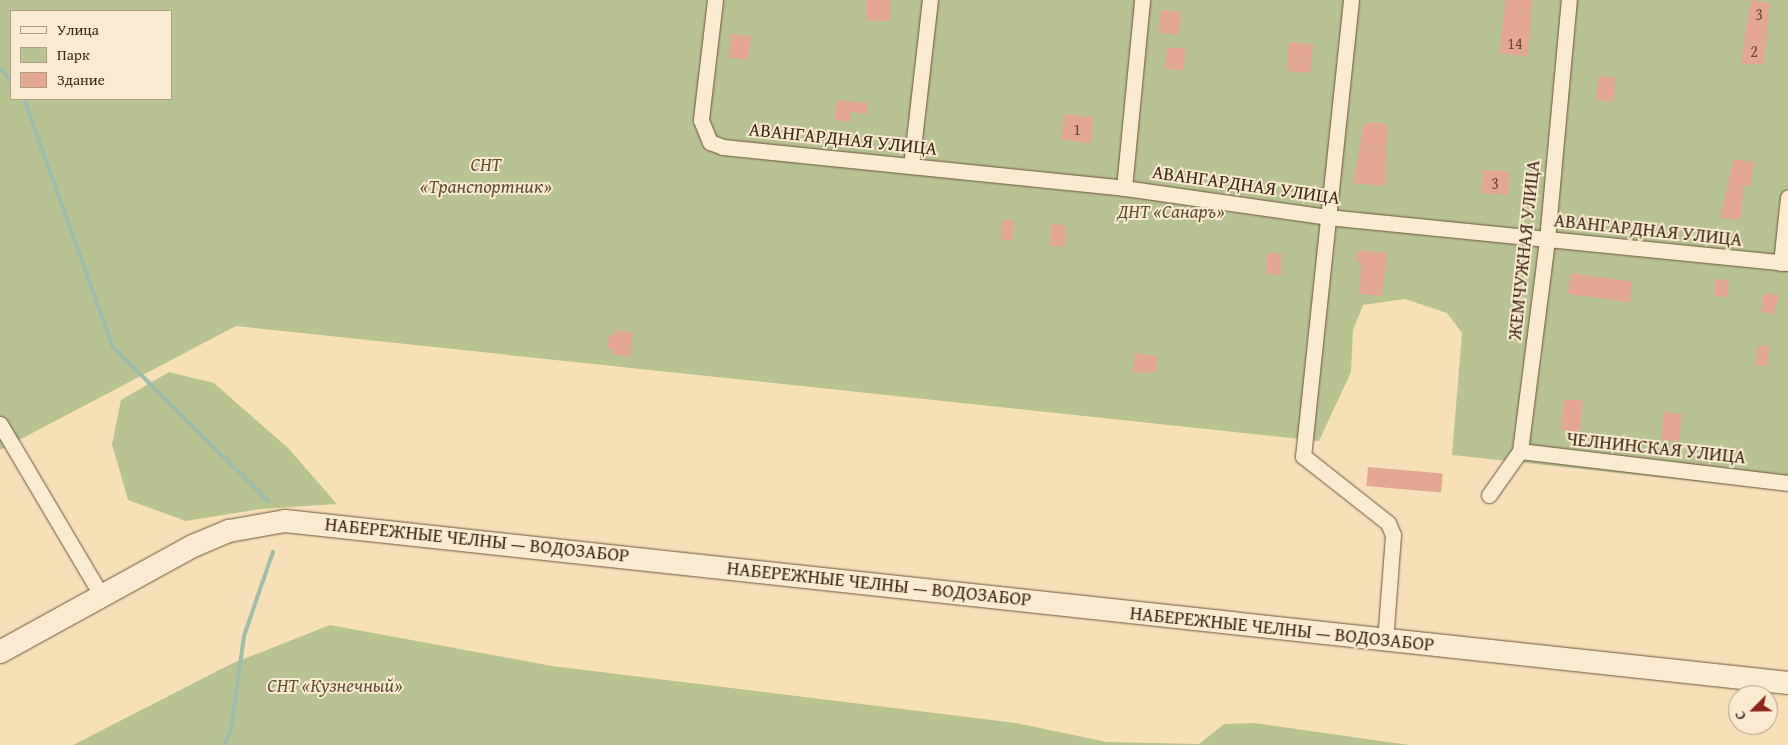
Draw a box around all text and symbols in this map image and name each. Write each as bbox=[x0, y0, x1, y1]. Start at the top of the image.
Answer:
house number: 3 bbox=[1755, 4, 1763, 24]
legend bbox=[10, 10, 172, 100]
text: Улица bbox=[57, 19, 99, 40]
house number: 14 bbox=[1507, 33, 1523, 53]
house number: 2 bbox=[1750, 41, 1758, 61]
text: Парк bbox=[57, 44, 90, 65]
text: Здание bbox=[57, 69, 105, 90]
street label: АВАНГАРДНАЯ УЛИЦА bbox=[748, 118, 938, 160]
house number: 1 bbox=[1073, 119, 1081, 139]
park label: СНТ «Транспортник» bbox=[420, 154, 552, 198]
street label: ЖЕМЧУЖНАЯ УЛИЦА bbox=[1503, 159, 1545, 341]
street label: АВАНГАРДНАЯ УЛИЦА bbox=[1151, 161, 1341, 209]
house number: 3 bbox=[1491, 173, 1499, 193]
park label: ДНТ «Санаръ» bbox=[1117, 201, 1225, 223]
street label: АВАНГАРДНАЯ УЛИЦА bbox=[1553, 209, 1743, 251]
street label: ЧЕЛНИНСКАЯ УЛИЦА bbox=[1565, 427, 1747, 469]
street label: НАБЕРЕЖНЫЕ ЧЕЛНЫ — ВОДОЗАБОР bbox=[324, 513, 630, 567]
street label: НАБЕРЕЖНЫЕ ЧЕЛНЫ — ВОДОЗАБОР bbox=[726, 557, 1032, 611]
street label: НАБЕРЕЖНЫЕ ЧЕЛНЫ — ВОДОЗАБОР bbox=[1129, 602, 1435, 656]
park label: СНТ «Кузнечный» bbox=[267, 675, 403, 697]
north arrow bbox=[1728, 685, 1778, 735]
text: С bbox=[1729, 708, 1751, 723]

